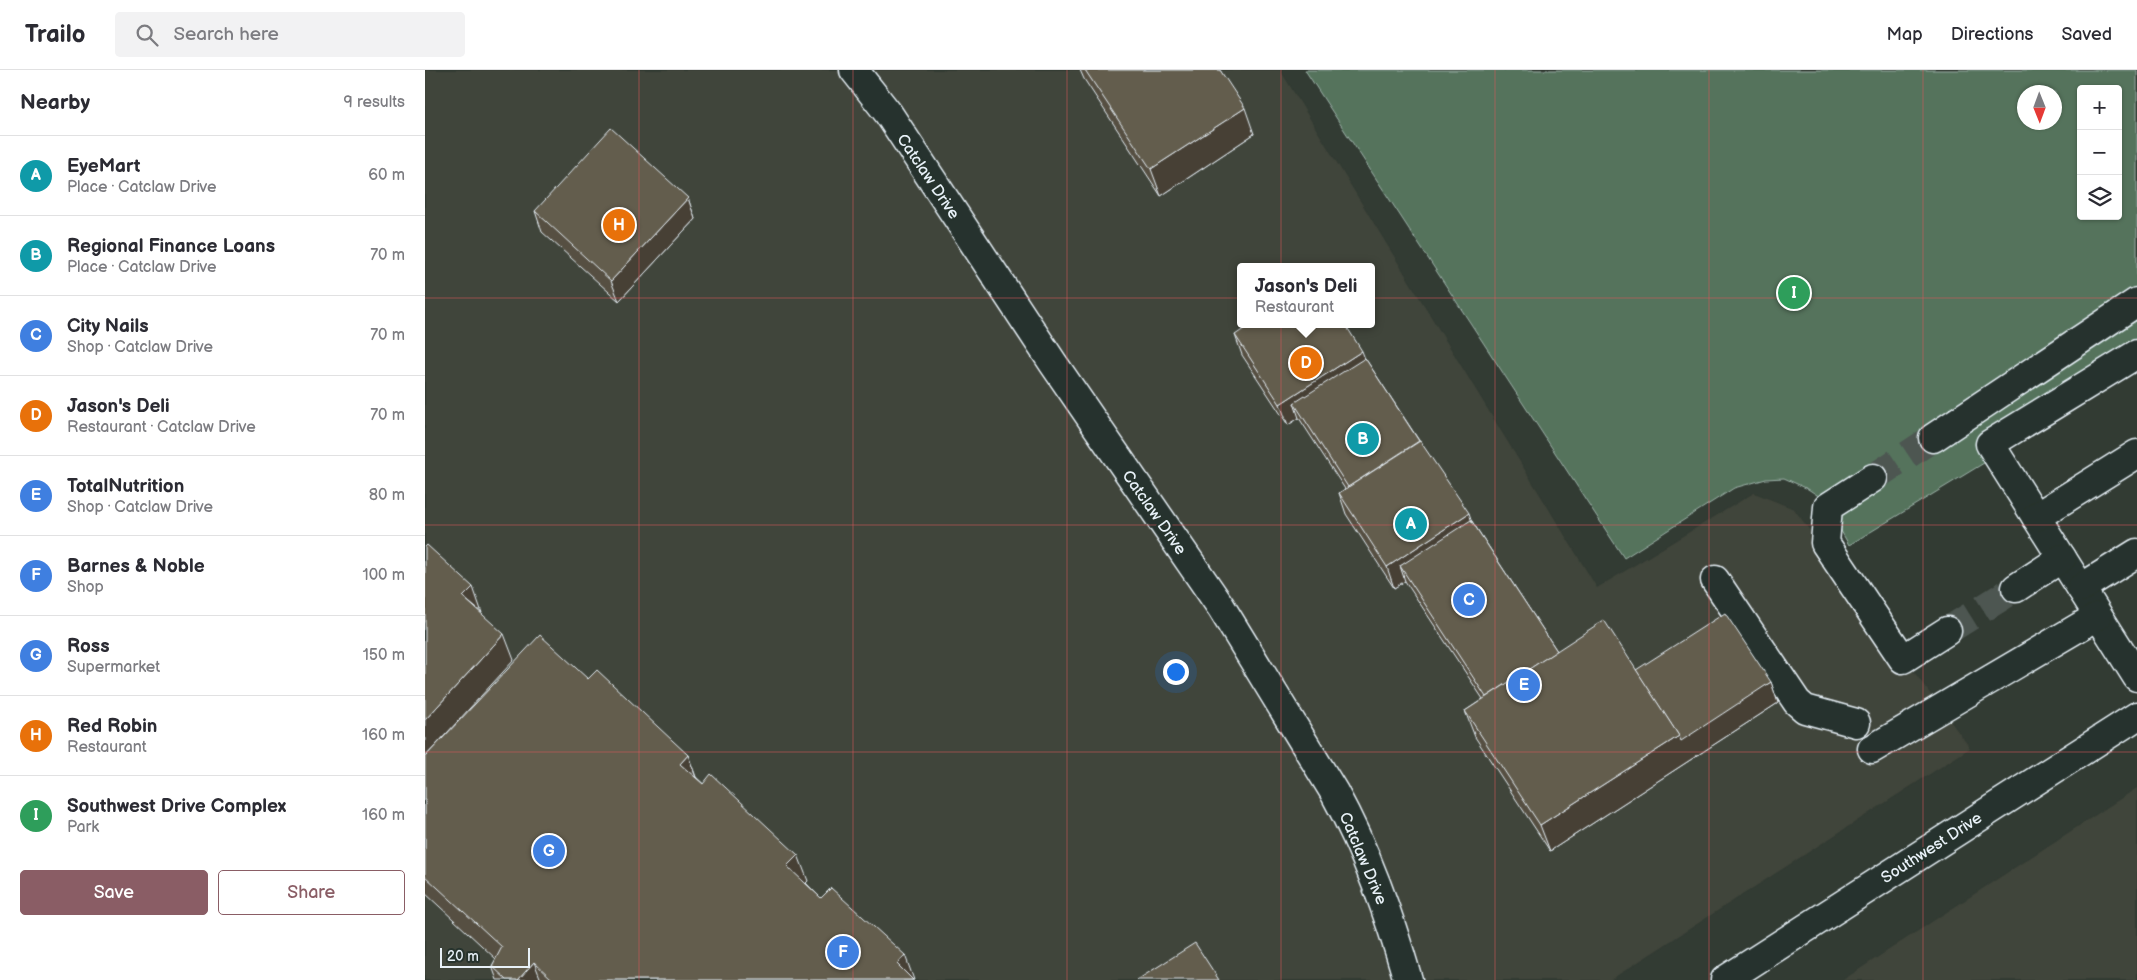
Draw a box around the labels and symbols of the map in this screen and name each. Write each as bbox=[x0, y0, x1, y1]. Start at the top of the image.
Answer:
north arrow bbox=[2017, 85, 2062, 130]
street label: Catclaw Drive bbox=[892, 131, 963, 223]
pin: H bbox=[603, 206, 635, 244]
pin: I bbox=[1778, 274, 1810, 312]
pin: D bbox=[1290, 344, 1322, 382]
pin: B bbox=[1347, 420, 1379, 458]
street label: Catclaw Drive bbox=[1118, 467, 1190, 559]
pin: A bbox=[1395, 505, 1427, 543]
pin: C bbox=[1453, 581, 1485, 619]
your location bbox=[1163, 659, 1189, 685]
pin: E bbox=[1508, 666, 1540, 704]
street label: Southwest Drive bbox=[1878, 808, 1986, 888]
street label: Catclaw Drive bbox=[1335, 810, 1391, 908]
pin: G bbox=[533, 832, 565, 870]
pin: F bbox=[827, 933, 859, 971]
scale bar bbox=[440, 945, 530, 968]

